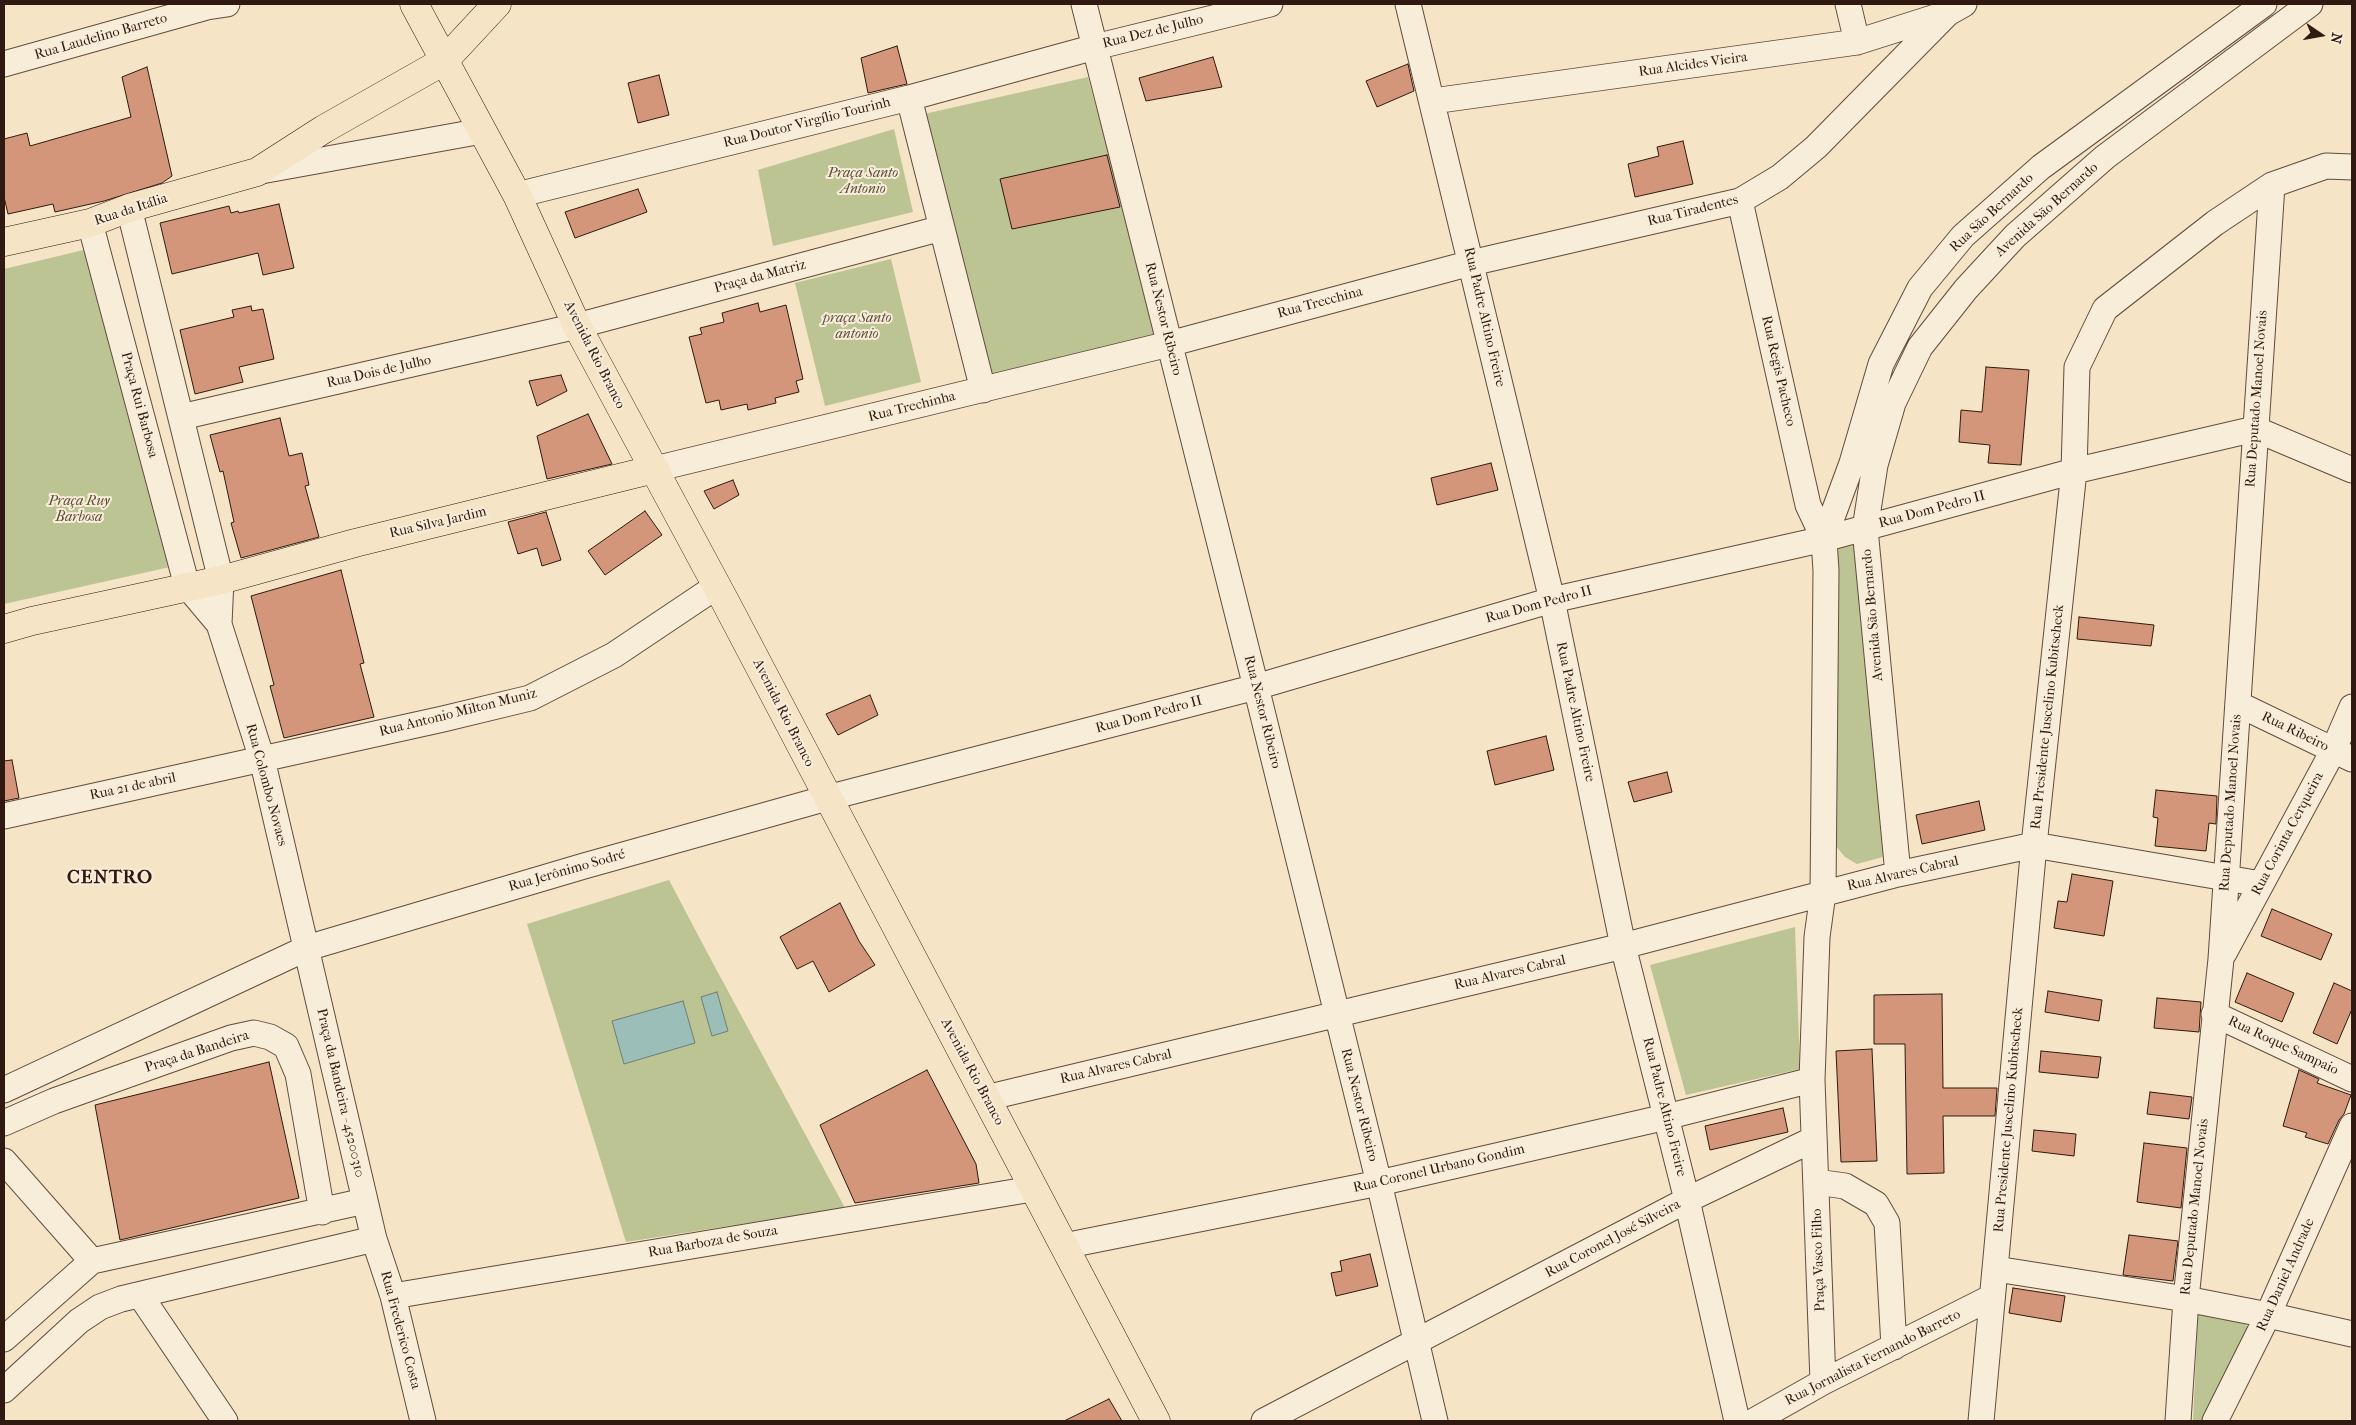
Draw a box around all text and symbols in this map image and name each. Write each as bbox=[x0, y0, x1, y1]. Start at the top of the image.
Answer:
street label: Rua Laudelino Barreto bbox=[33, 10, 169, 64]
north arrow bbox=[2296, 10, 2346, 60]
street label: Rua Dez de Julho bbox=[1101, 11, 1205, 53]
text: N bbox=[2327, 31, 2346, 45]
street label: Rua Alcides Vieira bbox=[1638, 49, 1748, 81]
street label: Rua Doutor Virgílio Tourinh bbox=[722, 94, 892, 152]
street label: Avenida São Bernardo bbox=[1992, 159, 2102, 261]
park label: Praça Santo Antonio bbox=[828, 166, 898, 198]
street label: Rua São Bernardo bbox=[1947, 170, 2037, 256]
street label: Rua da Itália bbox=[92, 190, 170, 230]
street label: Rua Tiradentes bbox=[1646, 192, 1740, 230]
street label: Rua Padre Altino Freire bbox=[1460, 245, 1508, 389]
street label: Praça da Matriz bbox=[712, 257, 808, 297]
street label: Rua Nestor Ribeiro bbox=[1141, 261, 1185, 377]
street label: Rua Trecchina bbox=[1276, 284, 1364, 322]
street label: Avenida Rio Branco bbox=[560, 298, 628, 412]
street label: Rua Deputado Manoel Novais bbox=[2242, 310, 2272, 488]
park label: praça Santo antonio bbox=[823, 311, 891, 344]
street label: Rua Regis Pacheco bbox=[1757, 314, 1799, 428]
street label: Praça Rui Barbosa bbox=[117, 350, 161, 460]
street label: Rua Dois de Julho bbox=[325, 352, 433, 392]
street label: Rua Trechinha bbox=[867, 388, 957, 426]
street label: Rua Dom Pedro II bbox=[1877, 488, 1987, 532]
park label: Praça Ruy Barbosa bbox=[48, 494, 110, 526]
street label: Rua Silva Jardim bbox=[388, 504, 488, 542]
street label: Avenida São Bernardo bbox=[1859, 548, 1887, 682]
street label: Rua Dom Pedro II bbox=[1484, 583, 1594, 627]
street label: Rua Presidente Juscelino Kubitscheck bbox=[2028, 604, 2068, 830]
street label: Rua Padre Altino Freire bbox=[1552, 640, 1598, 784]
street label: Rua Nestor Ribeiro bbox=[1240, 654, 1284, 770]
street label: Avenida Rio Branco bbox=[749, 656, 817, 770]
street label: Rua Antonio Milton Muniz bbox=[378, 685, 538, 741]
street label: Rua Dom Pedro II bbox=[1094, 693, 1204, 737]
street label: Rua Ribeiro bbox=[2259, 708, 2331, 756]
street label: Rua Deputado Manoel Novais bbox=[2216, 714, 2246, 892]
street label: Rua Colombo Novaes bbox=[242, 722, 290, 848]
street label: Rua Corinta Cerqueira bbox=[2248, 769, 2328, 899]
street label: Rua 21 de abril bbox=[88, 770, 178, 804]
street label: Rua Jerônimo Sodré bbox=[507, 846, 627, 896]
street label: Rua Alvares Cabral bbox=[1846, 853, 1960, 895]
district label: CENTRO bbox=[66, 867, 154, 889]
street label: Rua Alvares Cabral bbox=[1453, 952, 1567, 994]
street label: Praça da Bandeira - 45200310 bbox=[312, 1007, 368, 1179]
street label: Rua Presidente Juscelino Kubitscheck bbox=[1991, 1007, 2027, 1233]
street label: Rua Roque Sampaio bbox=[2225, 1013, 2341, 1079]
street label: Avenida Rio Branco bbox=[937, 1016, 1007, 1128]
street label: Praça da Bandeira bbox=[143, 1027, 251, 1077]
street label: Rua Padre Altino Freire bbox=[1639, 1036, 1689, 1178]
street label: Rua Alvares Cabral bbox=[1059, 1046, 1173, 1088]
street label: Rua Nestor Ribeiro bbox=[1337, 1047, 1381, 1163]
street label: Rua Deputado Manoel Novais bbox=[2177, 1118, 2213, 1296]
street label: Rua Coronel Urbano Gondim bbox=[1352, 1141, 1526, 1197]
street label: Rua Coronel José Silveira bbox=[1542, 1196, 1684, 1282]
street label: Praça Vasco Filho bbox=[1809, 1208, 1829, 1312]
street label: Rua Daniel Andrade bbox=[2253, 1216, 2319, 1334]
street label: Rua Barboza de Souza bbox=[647, 1222, 779, 1262]
street label: Rua Frederico Costa bbox=[376, 1269, 424, 1391]
street label: Rua Jornalista Fernando Barreto bbox=[1782, 1306, 1964, 1410]

